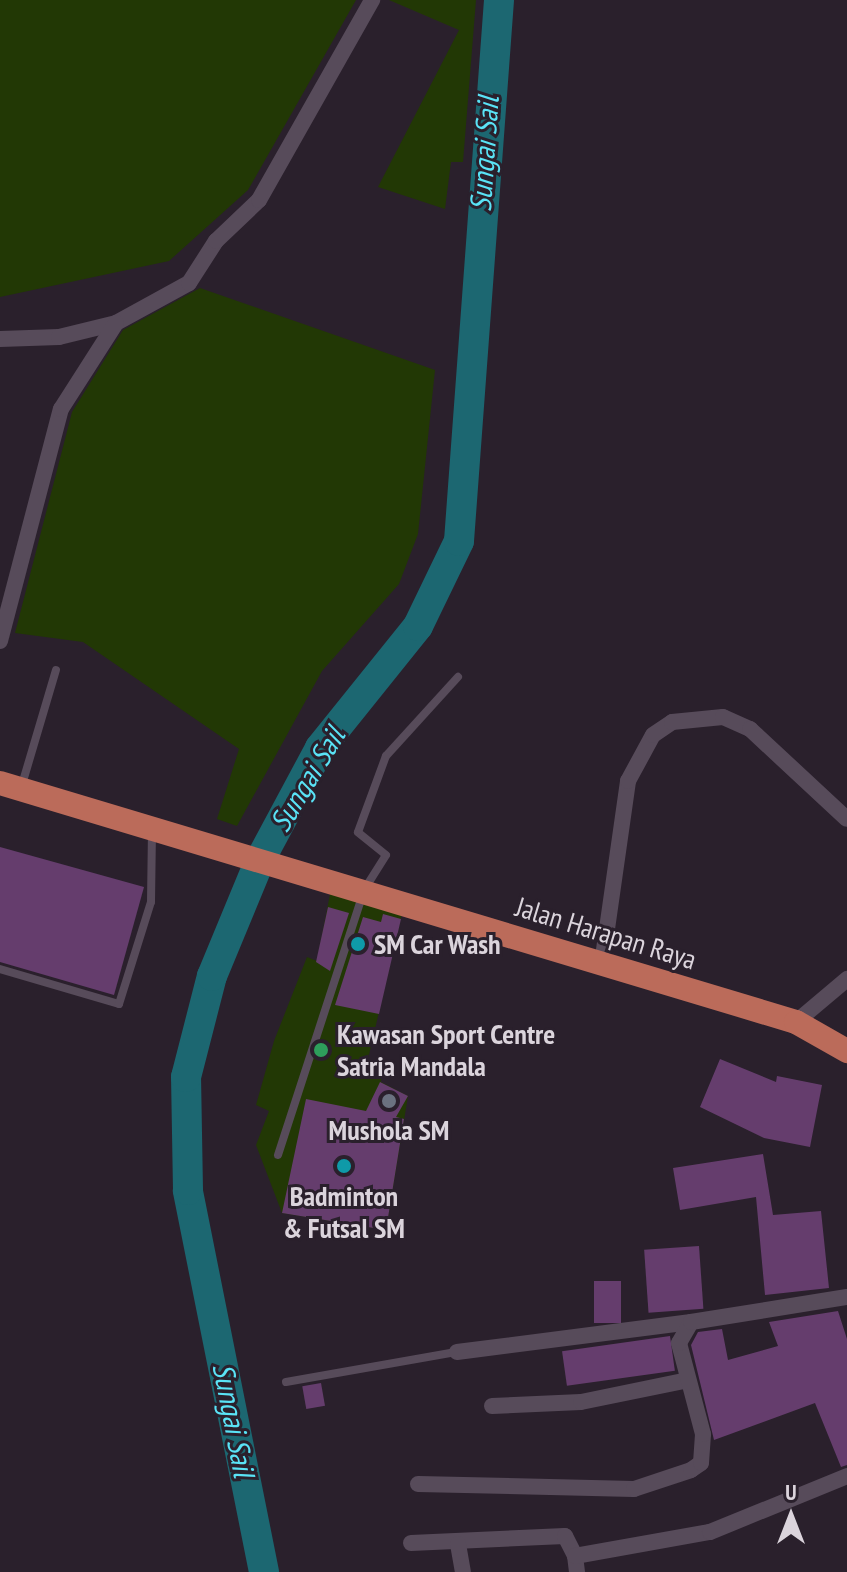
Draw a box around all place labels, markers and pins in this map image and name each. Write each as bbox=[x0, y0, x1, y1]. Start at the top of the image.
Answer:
place label: SM Car Wash bbox=[374, 927, 502, 961]
marker: SM Car Wash bbox=[349, 935, 367, 953]
place label: Kawasan Sport Centre Satria Mandala bbox=[337, 1017, 556, 1083]
marker: Kawasan Sport Centre Satria Mandala bbox=[312, 1041, 330, 1059]
marker: Mushola SM bbox=[380, 1092, 398, 1110]
place label: Mushola SM bbox=[329, 1113, 449, 1147]
marker: Badminton & Futsal SM bbox=[335, 1157, 353, 1175]
place label: Badminton & Futsal SM bbox=[283, 1179, 405, 1245]

